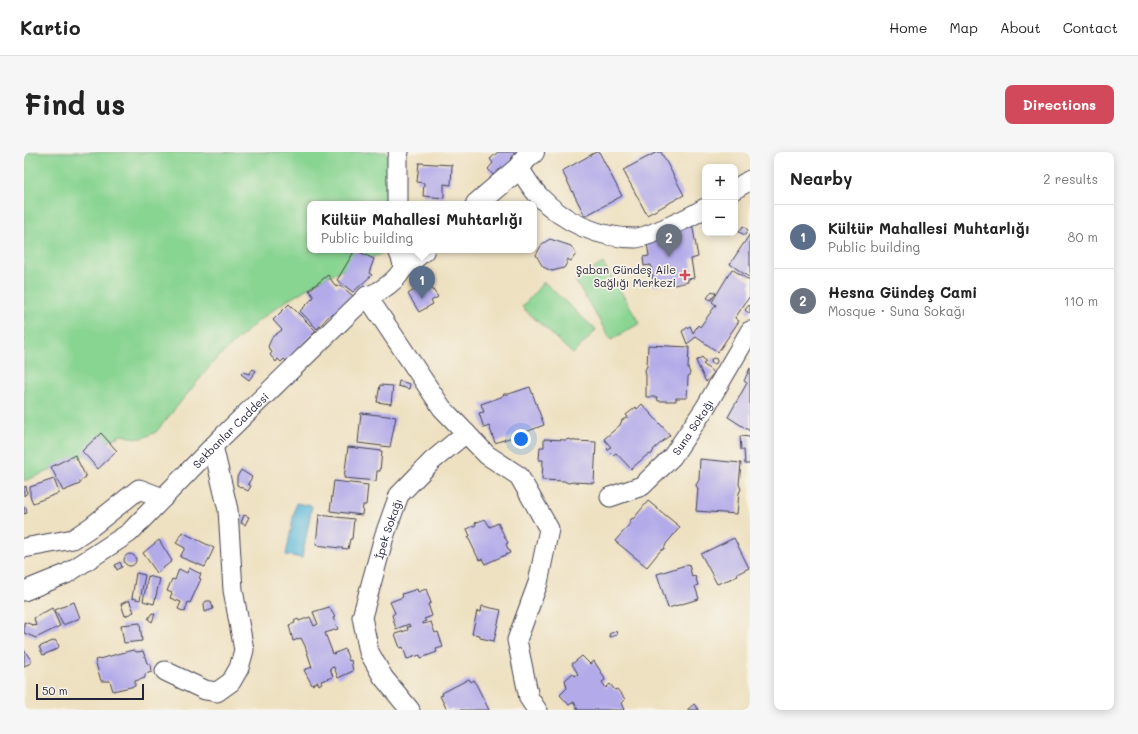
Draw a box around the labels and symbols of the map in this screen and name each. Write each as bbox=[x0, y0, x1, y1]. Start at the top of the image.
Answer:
pin: 2 bbox=[656, 224, 682, 257]
place label: Şaban Gündeş Aile Sağlığı Merkezi bbox=[576, 262, 676, 290]
pin: 1 bbox=[409, 266, 435, 299]
marker: Şaban Gündeş Aile Sağlığı Merkezi bbox=[679, 269, 691, 281]
street label: Sekbanlar Caddesi bbox=[189, 389, 272, 471]
street label: Suna Sokağı bbox=[668, 396, 716, 458]
your location bbox=[511, 429, 531, 449]
street label: İpek Sokağı bbox=[371, 496, 405, 561]
scale bar bbox=[36, 682, 144, 701]

